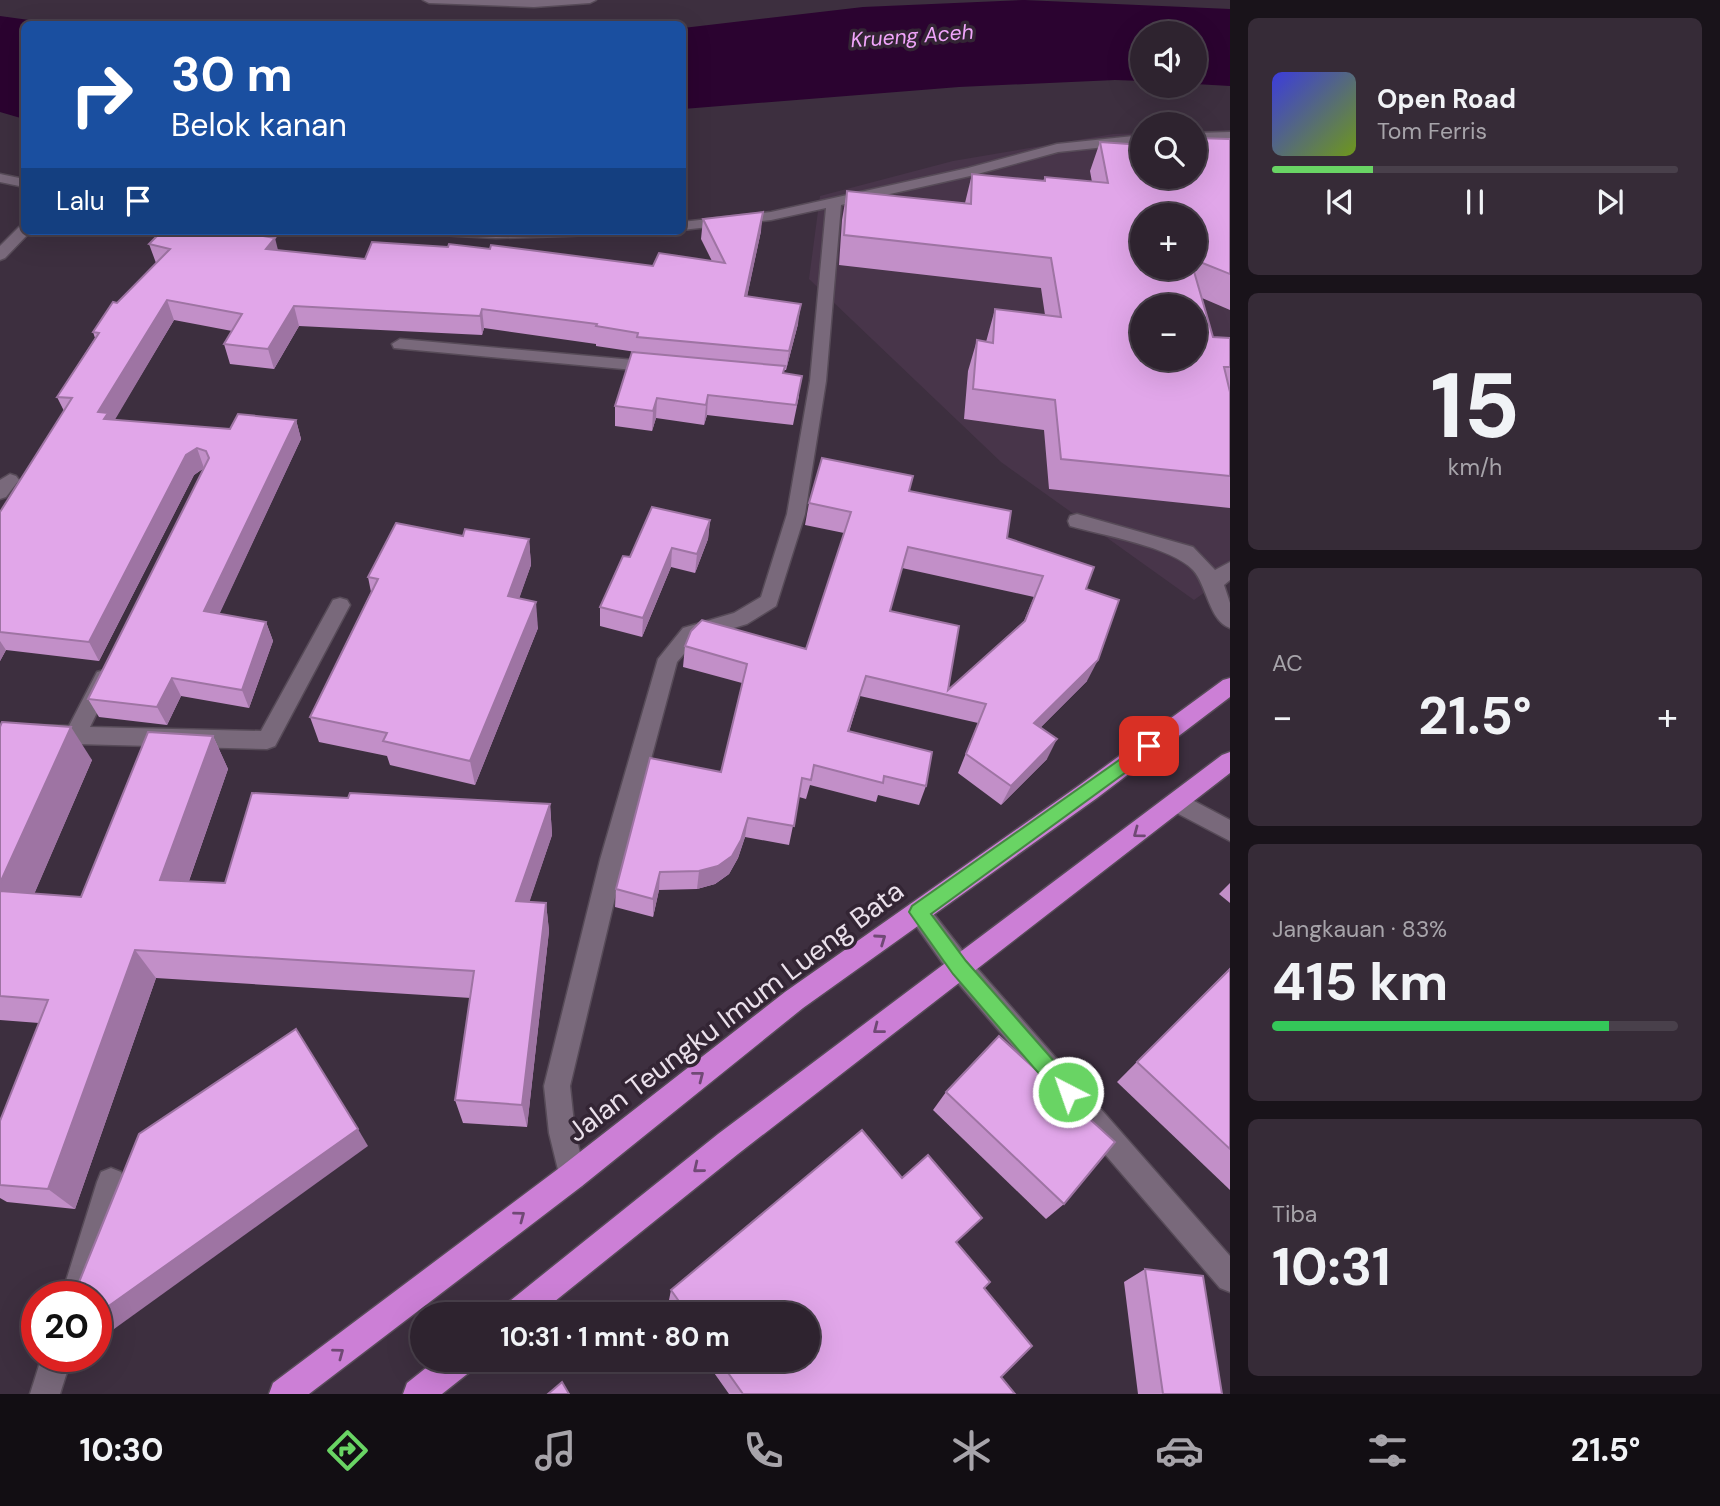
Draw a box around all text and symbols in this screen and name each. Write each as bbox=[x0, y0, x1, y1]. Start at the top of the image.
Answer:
water label: Krueng Aceh bbox=[849, 18, 975, 54]
map controls bbox=[1130, 21, 1207, 371]
button: sound bbox=[1130, 21, 1207, 98]
text: 30 m bbox=[171, 42, 293, 106]
icon: right bbox=[56, 49, 147, 140]
text: Open Road bbox=[1377, 82, 1516, 116]
text: Belok kanan bbox=[171, 104, 347, 146]
button: search bbox=[1130, 112, 1207, 189]
text: Tom Ferris bbox=[1377, 116, 1487, 146]
icon: arrive bbox=[119, 182, 157, 220]
icon: previous bbox=[1321, 183, 1359, 221]
icon: pause bbox=[1456, 183, 1494, 221]
icon: next bbox=[1591, 183, 1629, 221]
text: Lalu bbox=[56, 184, 105, 218]
button: + bbox=[1130, 203, 1207, 280]
button: − bbox=[1130, 294, 1207, 371]
text: 15 bbox=[1430, 347, 1520, 465]
text: km/h bbox=[1448, 452, 1502, 482]
text: AC bbox=[1272, 648, 1303, 678]
text: 21.5° bbox=[1418, 682, 1532, 750]
text: − bbox=[1272, 692, 1293, 742]
text: + bbox=[1657, 692, 1678, 742]
pin bbox=[1119, 716, 1179, 776]
icon: arrive bbox=[1130, 727, 1168, 765]
one-way arrow bbox=[1133, 825, 1146, 838]
street label: Jalan Teungku Imum Lueng Bata bbox=[559, 873, 911, 1150]
text: Jangkauan · 83% bbox=[1272, 914, 1447, 944]
one-way arrow bbox=[873, 935, 886, 947]
text: 415 km bbox=[1272, 948, 1448, 1016]
one-way arrow bbox=[873, 1020, 885, 1033]
position arrow bbox=[1031, 1055, 1105, 1129]
one-way arrow bbox=[692, 1071, 704, 1084]
one-way arrow bbox=[693, 1160, 706, 1172]
text: Tiba bbox=[1272, 1199, 1317, 1229]
one-way arrow bbox=[512, 1211, 525, 1224]
text: 10:31 bbox=[1272, 1233, 1391, 1301]
speed limit sign: 20 bbox=[21, 1281, 112, 1372]
text: 10:31 · 1 mnt · 80 m bbox=[500, 1320, 730, 1354]
one-way arrow bbox=[331, 1348, 343, 1361]
icon: directions bbox=[323, 1426, 372, 1475]
icon: music bbox=[531, 1426, 580, 1475]
icon: phone bbox=[739, 1426, 788, 1475]
icon: climate bbox=[947, 1426, 996, 1475]
icon: car bbox=[1155, 1426, 1204, 1475]
icon: filters bbox=[1363, 1426, 1412, 1475]
text: 10:30 bbox=[80, 1429, 164, 1471]
text: 21.5° bbox=[1571, 1429, 1640, 1471]

